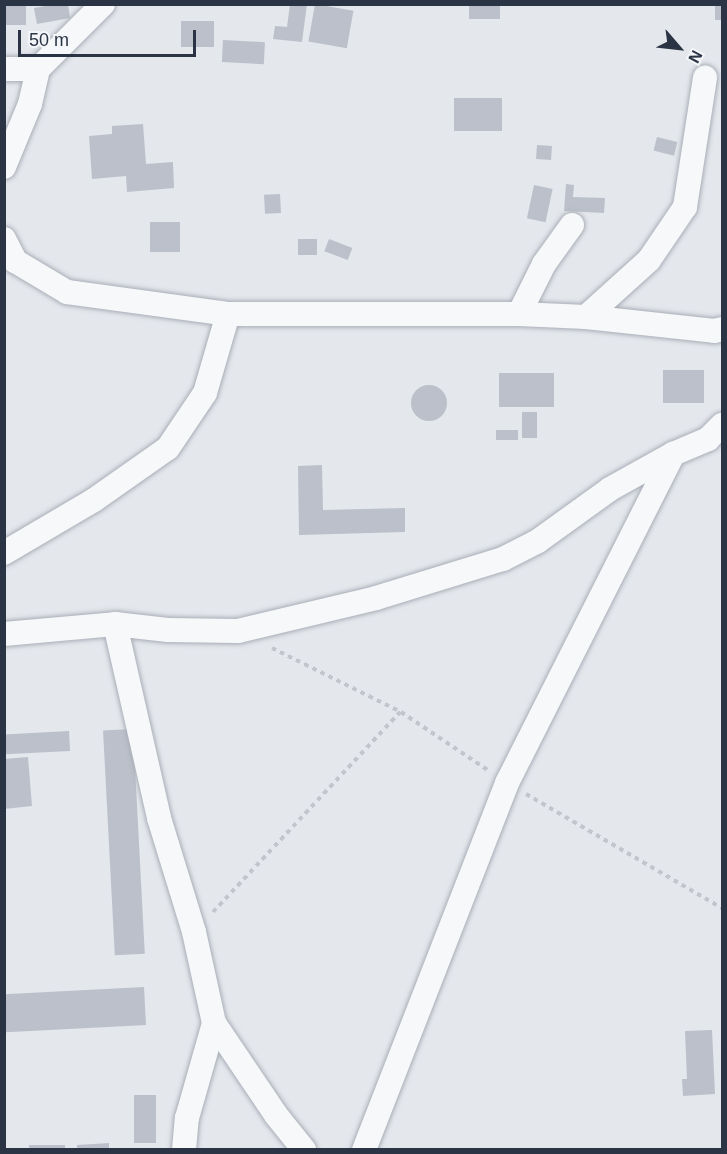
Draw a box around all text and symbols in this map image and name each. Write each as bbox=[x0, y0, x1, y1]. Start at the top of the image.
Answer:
scale bar bbox=[21, 18, 200, 56]
north arrow bbox=[649, 18, 709, 78]
text: 50 m bbox=[29, 30, 69, 50]
text: N bbox=[685, 48, 706, 66]

